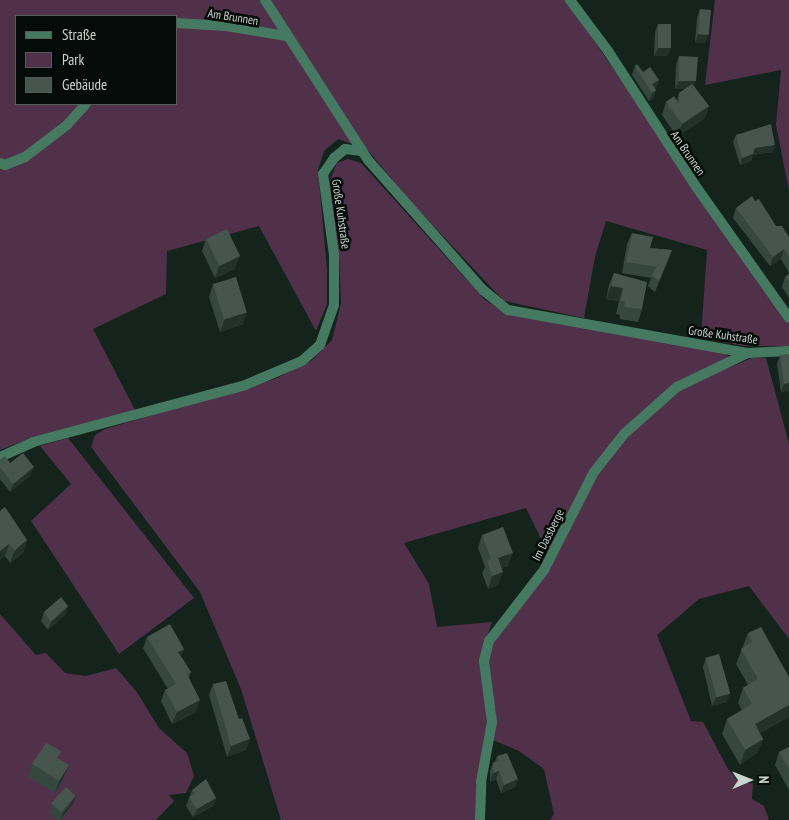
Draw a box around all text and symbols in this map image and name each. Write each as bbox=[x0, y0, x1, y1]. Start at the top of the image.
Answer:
street label: Am Brunnen bbox=[207, 6, 259, 28]
legend bbox=[15, 15, 178, 105]
text: Straße bbox=[62, 25, 96, 44]
text: Park bbox=[62, 50, 84, 69]
text: Gebäude bbox=[62, 75, 107, 94]
street label: Am Brunnen bbox=[668, 128, 708, 178]
street label: Große Kuhstraße bbox=[329, 178, 353, 250]
street label: Große Kuhstraße bbox=[687, 323, 759, 347]
street label: Im Dassberge bbox=[529, 507, 567, 563]
north arrow bbox=[724, 755, 774, 805]
text: N bbox=[755, 776, 773, 784]

